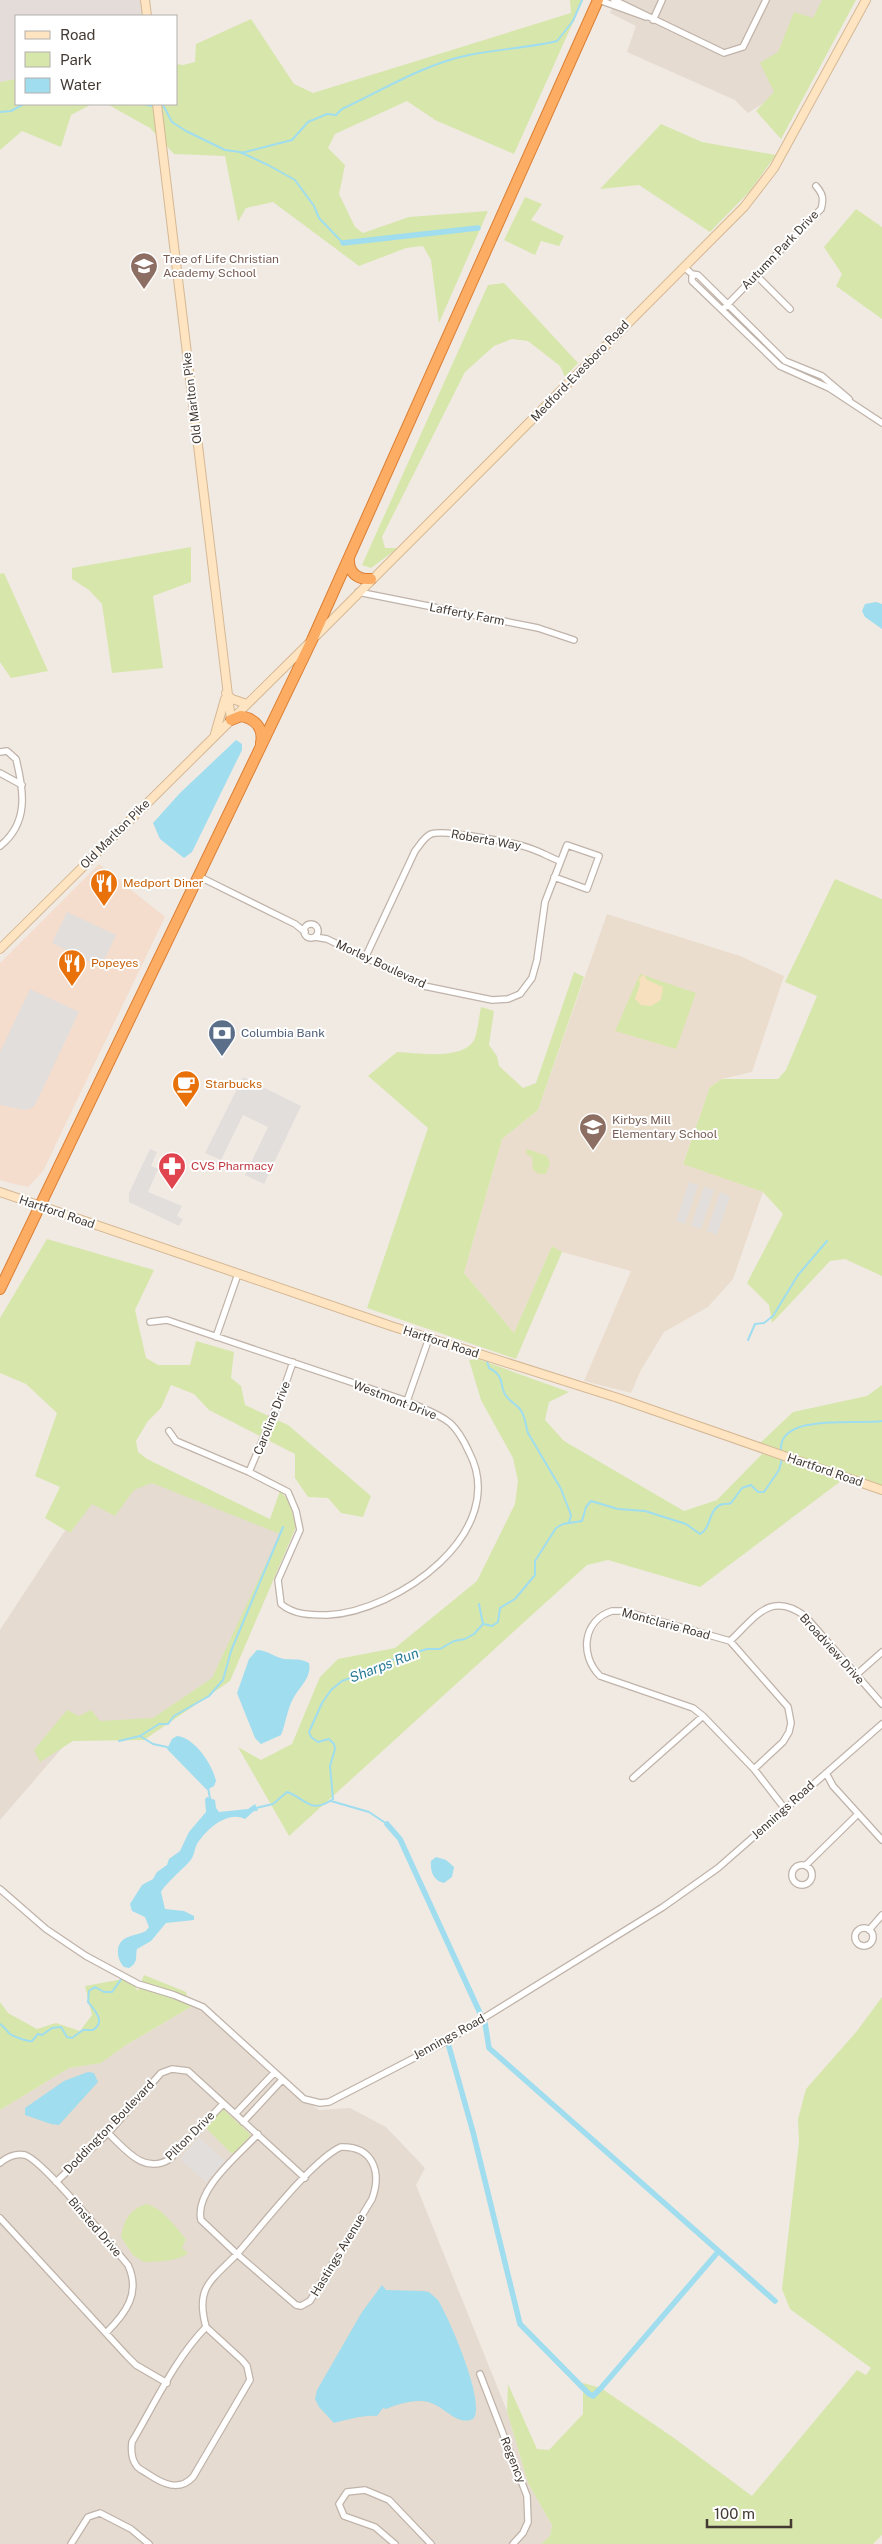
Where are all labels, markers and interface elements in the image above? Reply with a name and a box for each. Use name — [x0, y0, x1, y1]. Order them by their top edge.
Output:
legend — [15, 15, 178, 105]
text: Road — [60, 26, 96, 43]
text: Park — [60, 51, 92, 68]
text: Water — [60, 76, 102, 93]
street label: Autumn Park Drive — [739, 207, 821, 292]
school or university icon: Tree of Life Christian Academy School — [129, 251, 159, 290]
place label: Tree of Life Christian Academy School — [163, 252, 279, 280]
street label: Medford-Evesboro Road — [528, 318, 632, 424]
street label: Old Marlton Pike — [179, 351, 205, 445]
street label: Lafferty Farm — [428, 600, 506, 628]
street label: Old Marlton Pike — [77, 796, 153, 872]
street label: Roberta Way — [450, 827, 523, 853]
restaurant icon: Medport Diner — [89, 868, 119, 907]
place label: Medport Diner — [123, 876, 204, 890]
street label: Morley Boulevard — [334, 937, 428, 991]
restaurant icon: Popeyes — [57, 948, 87, 987]
place label: Popeyes — [91, 956, 138, 970]
bank icon: Columbia Bank — [207, 1018, 237, 1057]
place label: Columbia Bank — [241, 1026, 325, 1040]
cafe icon: Starbucks — [171, 1069, 201, 1108]
place label: Starbucks — [205, 1077, 262, 1091]
school or university icon: Kirbys Mill Elementary School — [578, 1112, 608, 1151]
place label: Kirbys Mill Elementary School — [612, 1113, 718, 1141]
pharmacy icon: CVS Pharmacy — [157, 1151, 187, 1190]
place label: CVS Pharmacy — [191, 1159, 274, 1173]
street label: Hartford Road — [17, 1193, 97, 1231]
street label: Hartford Road — [401, 1323, 481, 1361]
street label: Westmont Drive — [351, 1378, 439, 1422]
street label: Caroline Drive — [251, 1379, 293, 1457]
street label: Hartford Road — [785, 1451, 865, 1489]
street label: Montclarie Road — [620, 1605, 712, 1643]
street label: Broadview Drive — [797, 1611, 867, 1687]
water label: Sharps Run — [347, 1644, 421, 1686]
street label: Jennings Road — [749, 1778, 817, 1842]
street label: Jennings Road — [411, 2012, 487, 2062]
street label: Doddington Boulevard — [61, 2077, 157, 2177]
street label: Pilton Drive — [163, 2108, 218, 2163]
street label: Binsted Drive — [65, 2194, 125, 2260]
street label: Hastings Avenue — [308, 2211, 368, 2299]
street label: Regency — [497, 2435, 529, 2486]
scale bar — [707, 2496, 791, 2528]
text: 100 m — [714, 2505, 755, 2522]

